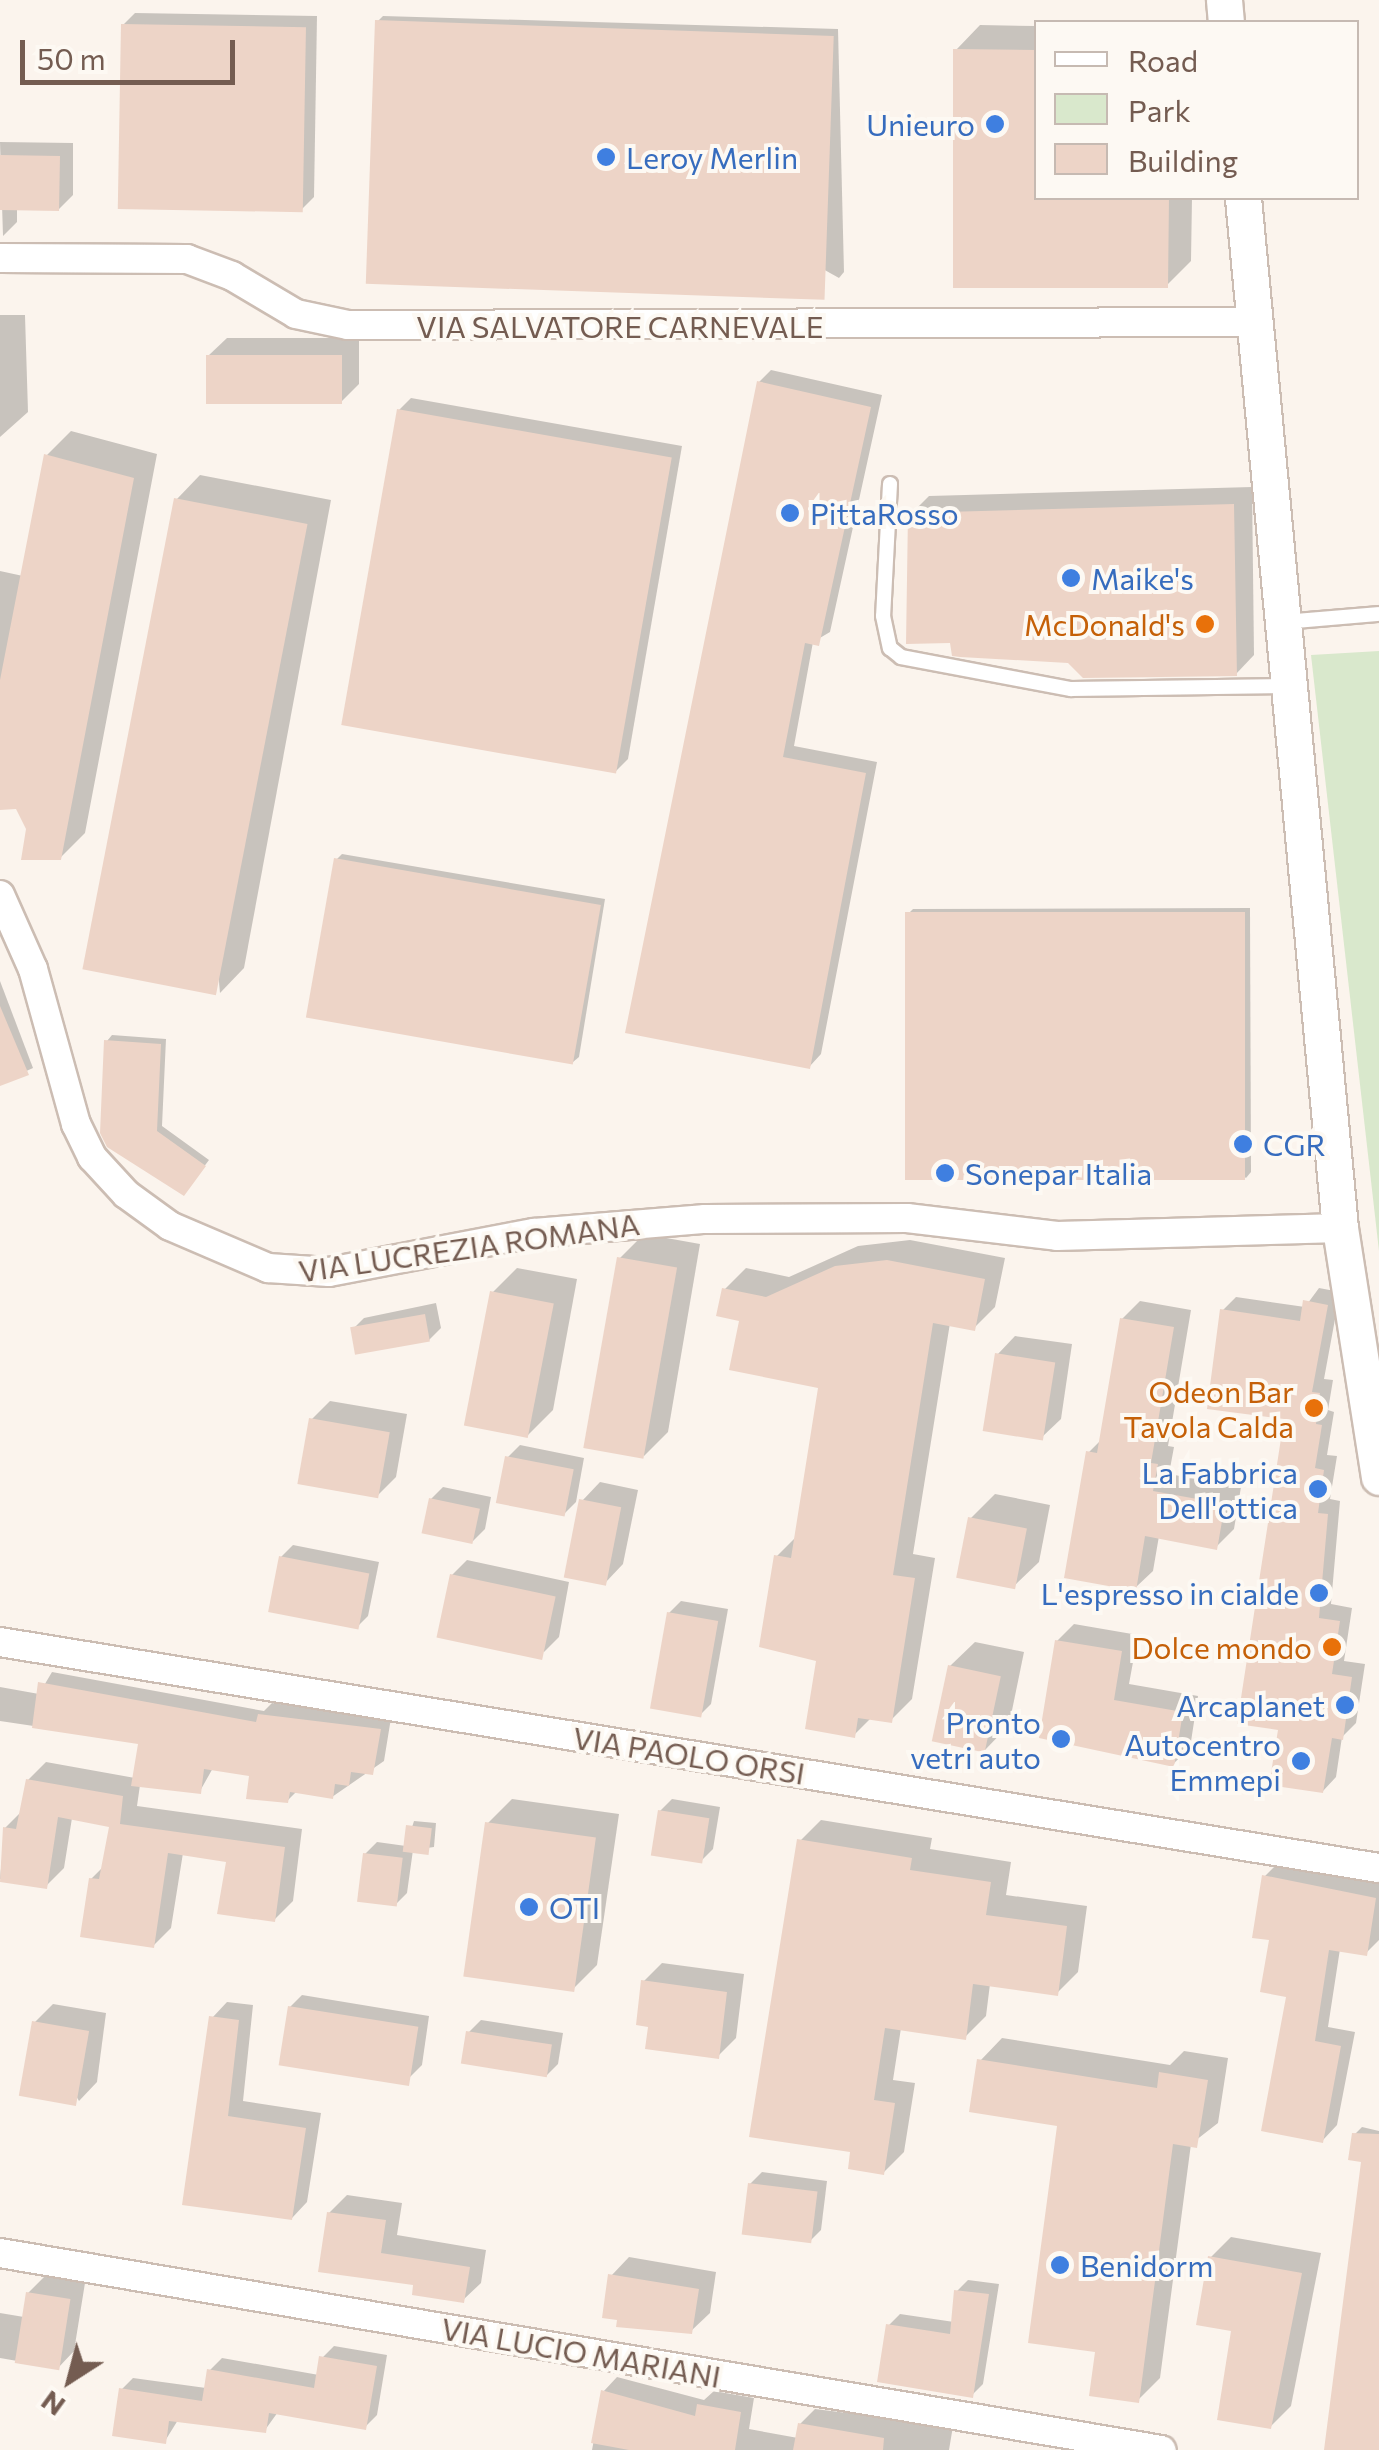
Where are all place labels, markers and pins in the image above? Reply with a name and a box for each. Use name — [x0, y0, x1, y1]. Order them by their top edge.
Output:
place label: Unieuro — [866, 106, 975, 142]
marker: Unieuro — [984, 113, 1006, 135]
place label: Leroy Merlin — [626, 139, 798, 175]
marker: Leroy Merlin — [595, 146, 617, 168]
place label: PittaRosso — [810, 495, 959, 531]
marker: PittaRosso — [779, 502, 801, 524]
place label: Maike's — [1091, 560, 1194, 596]
marker: Maike's — [1060, 567, 1082, 589]
place label: McDonald's — [1024, 606, 1185, 642]
marker: McDonald's — [1194, 613, 1216, 635]
place label: CGR — [1263, 1126, 1326, 1162]
marker: CGR — [1232, 1133, 1254, 1155]
place label: Sonepar Italia — [965, 1155, 1152, 1191]
marker: Sonepar Italia — [934, 1162, 956, 1184]
place label: Odeon Bar Tavola Calda — [1123, 1373, 1294, 1444]
marker: Odeon Bar Tavola Calda — [1303, 1397, 1325, 1419]
place label: La Fabbrica Dell'ottica — [1141, 1454, 1298, 1524]
marker: La Fabbrica Dell'ottica — [1307, 1478, 1329, 1500]
place label: L'espresso in cialde — [1041, 1575, 1299, 1611]
marker: L'espresso in cialde — [1308, 1582, 1330, 1604]
place label: Dolce mondo — [1131, 1629, 1312, 1665]
marker: Dolce mondo — [1321, 1636, 1343, 1658]
place label: Arcaplanet — [1176, 1687, 1325, 1723]
marker: Arcaplanet — [1334, 1694, 1356, 1716]
place label: Pronto vetri auto — [910, 1704, 1041, 1774]
place label: Autocentro Emmepi — [1124, 1726, 1281, 1796]
marker: Pronto vetri auto — [1050, 1728, 1072, 1750]
marker: Autocentro Emmepi — [1290, 1750, 1312, 1772]
place label: OTI — [549, 1889, 600, 1925]
marker: OTI — [518, 1896, 540, 1918]
place label: Benidorm — [1080, 2247, 1213, 2283]
marker: Benidorm — [1049, 2254, 1071, 2276]

